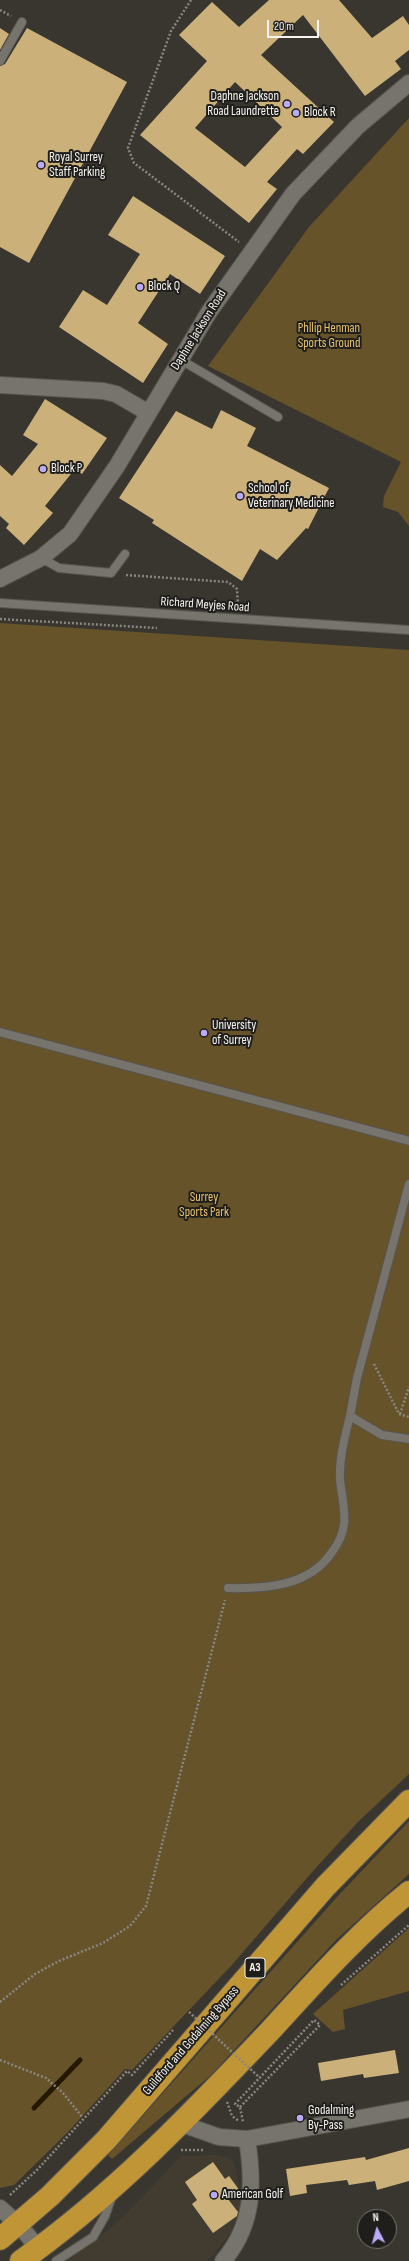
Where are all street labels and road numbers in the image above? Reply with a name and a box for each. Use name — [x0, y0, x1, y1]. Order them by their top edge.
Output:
street label: Daphne Jackson Road — [168, 287, 230, 373]
street label: Richard Meyjes Road — [160, 594, 250, 616]
road number: A3 — [245, 1958, 265, 1978]
street label: Guildford and Godalming Bypass — [140, 1984, 242, 2098]

